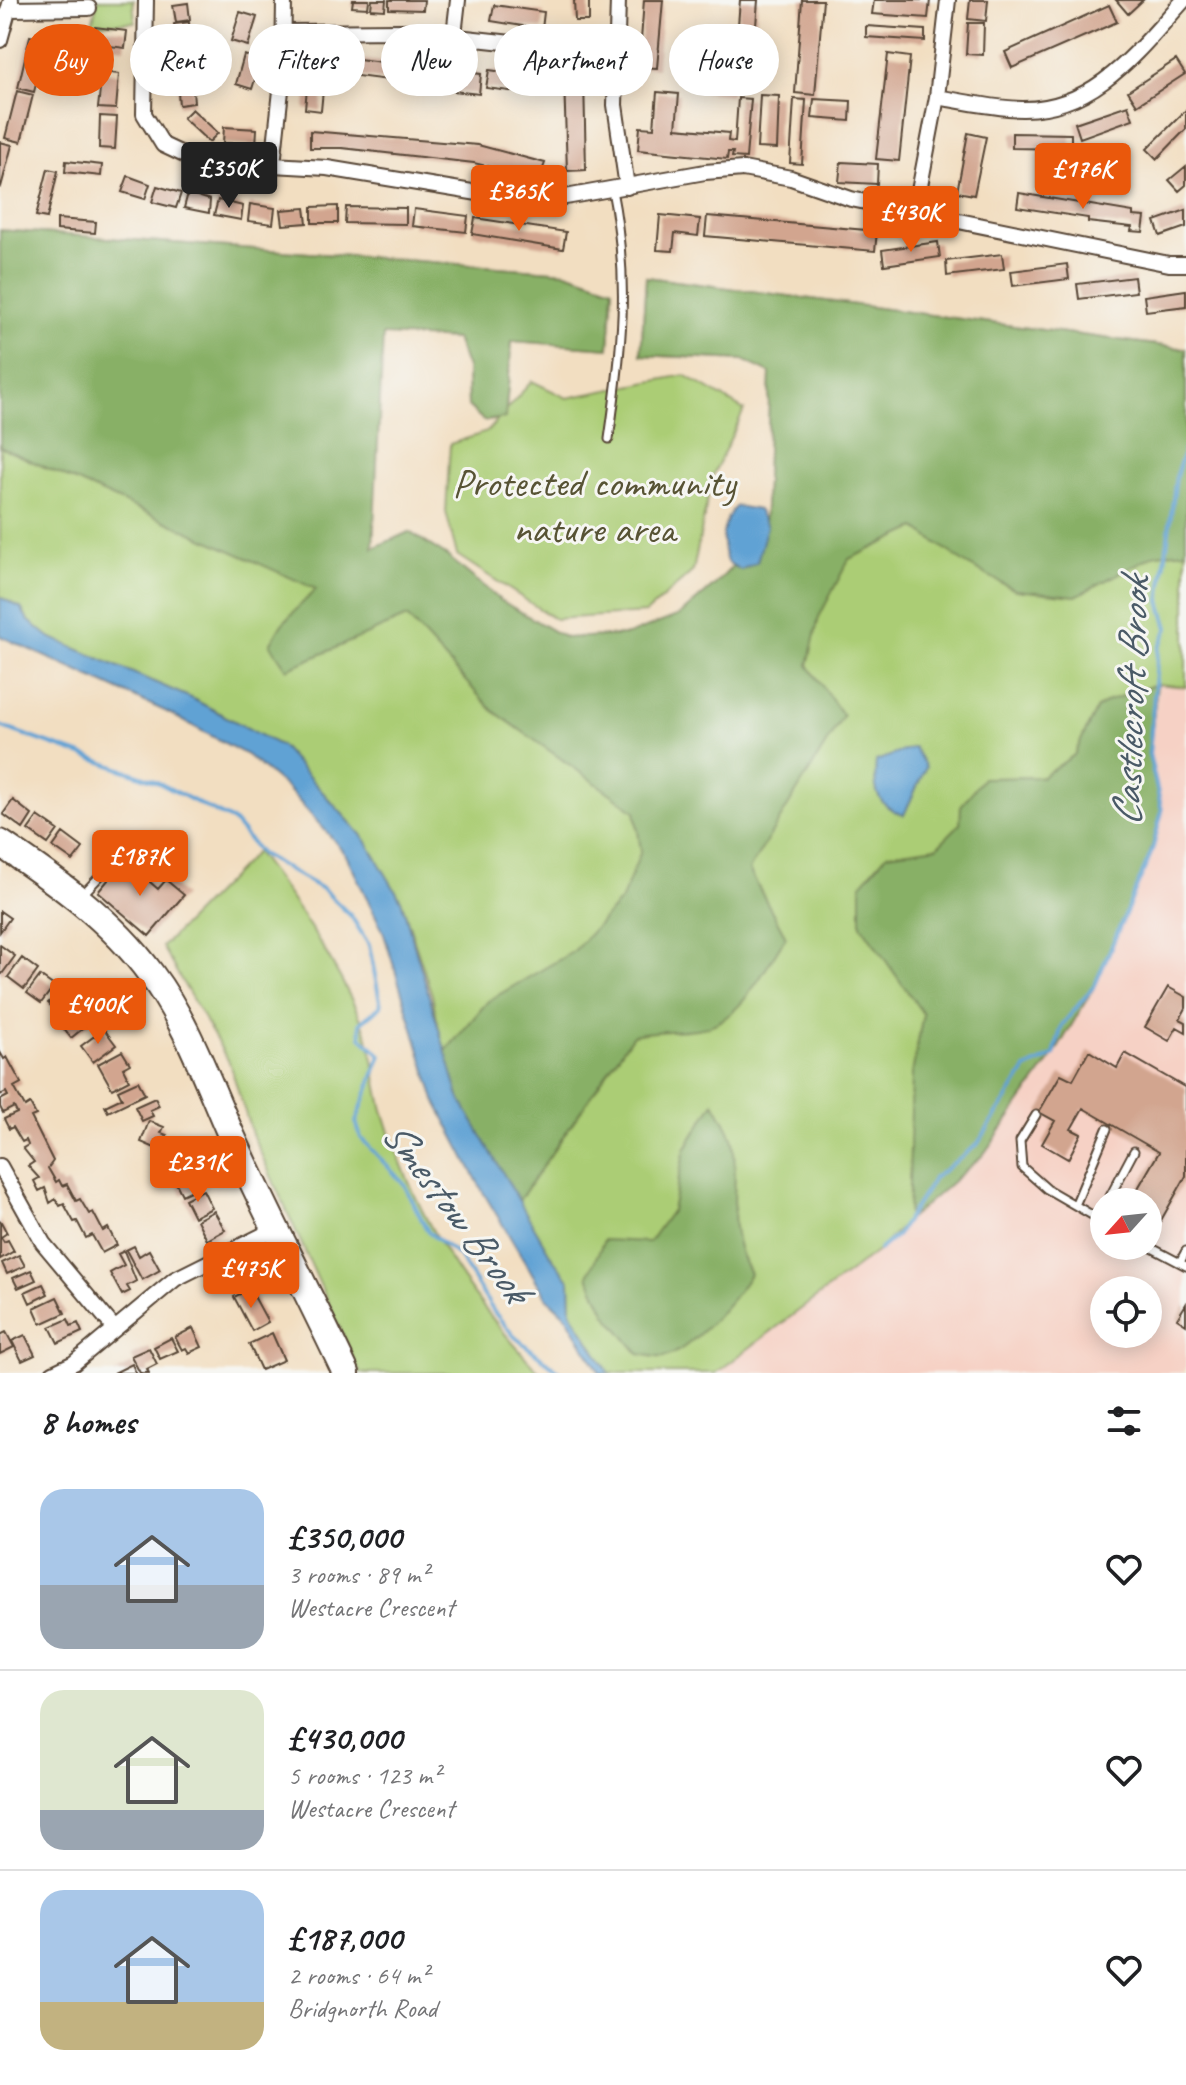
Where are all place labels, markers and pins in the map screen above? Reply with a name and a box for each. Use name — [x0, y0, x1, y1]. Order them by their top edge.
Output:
pin: £350K — [173, 142, 285, 210]
pin: £176K — [1027, 143, 1139, 211]
pin: £365K — [463, 165, 575, 233]
pin: £430K — [855, 186, 967, 254]
pin: £187K — [84, 830, 196, 898]
pin: £400K — [42, 978, 154, 1046]
pin: £231K — [142, 1136, 254, 1204]
pin: £475K — [195, 1242, 307, 1310]

